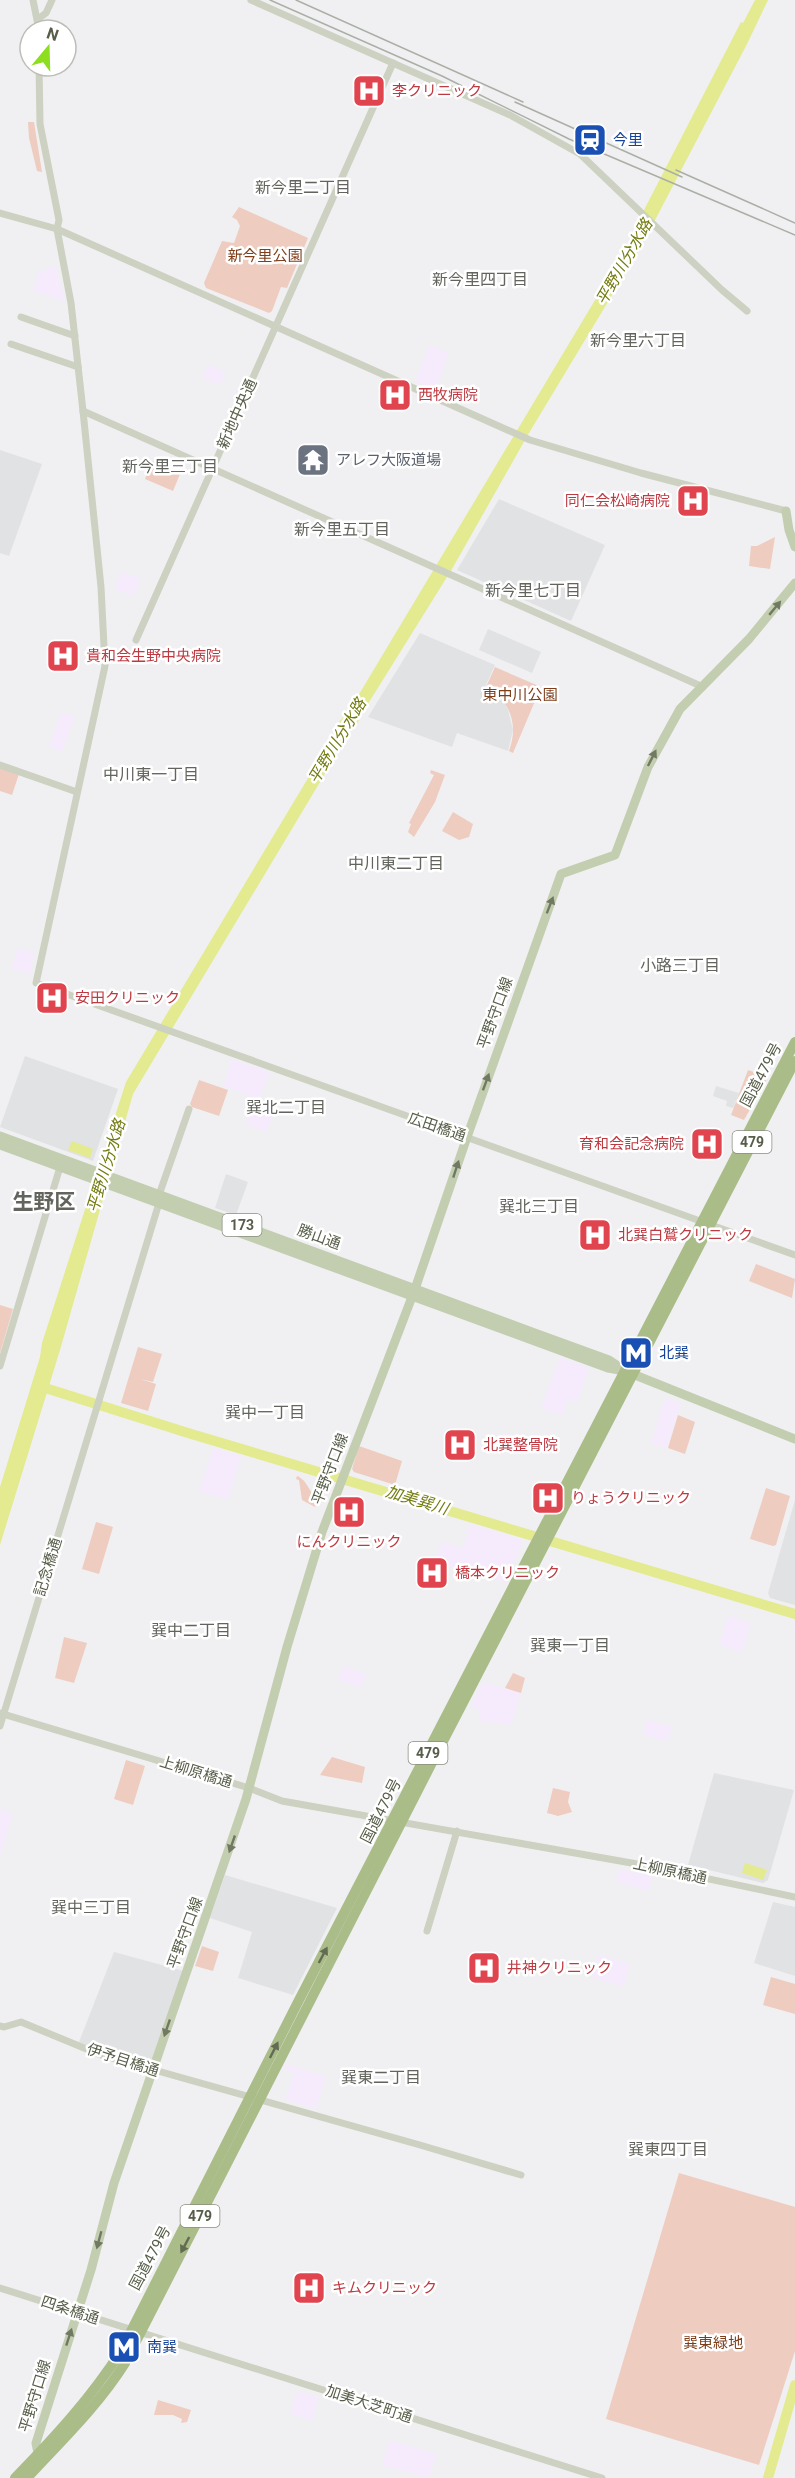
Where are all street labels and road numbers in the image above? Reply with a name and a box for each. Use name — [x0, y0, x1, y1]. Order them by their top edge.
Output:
street label: 新地中央通 — [214, 376, 260, 452]
street label: 平野守口線 — [474, 975, 516, 1051]
street label: 国道479号 — [737, 1040, 785, 1110]
street label: 広田橋通 — [406, 1109, 468, 1145]
road number: 479 — [732, 1131, 771, 1153]
road number: 173 — [222, 1214, 262, 1236]
street label: 勝山通 — [295, 1221, 343, 1253]
street label: 平野守口線 — [308, 1431, 352, 1507]
street label: 記念橋通 — [31, 1536, 65, 1598]
road number: 479 — [408, 1742, 448, 1764]
street label: 上柳原橋通 — [157, 1752, 235, 1792]
street label: 国道479号 — [357, 1776, 405, 1846]
street label: 上柳原橋通 — [631, 1854, 709, 1888]
street label: 平野守口線 — [164, 1895, 206, 1971]
street label: 伊予目橋通 — [85, 2040, 161, 2080]
road number: 479 — [180, 2205, 220, 2227]
street label: 国道479号 — [126, 2223, 174, 2293]
street label: 四条橋通 — [39, 2292, 101, 2328]
street label: 平野守口線 — [15, 2357, 55, 2435]
street label: 加美大芝町通 — [323, 2382, 415, 2426]

